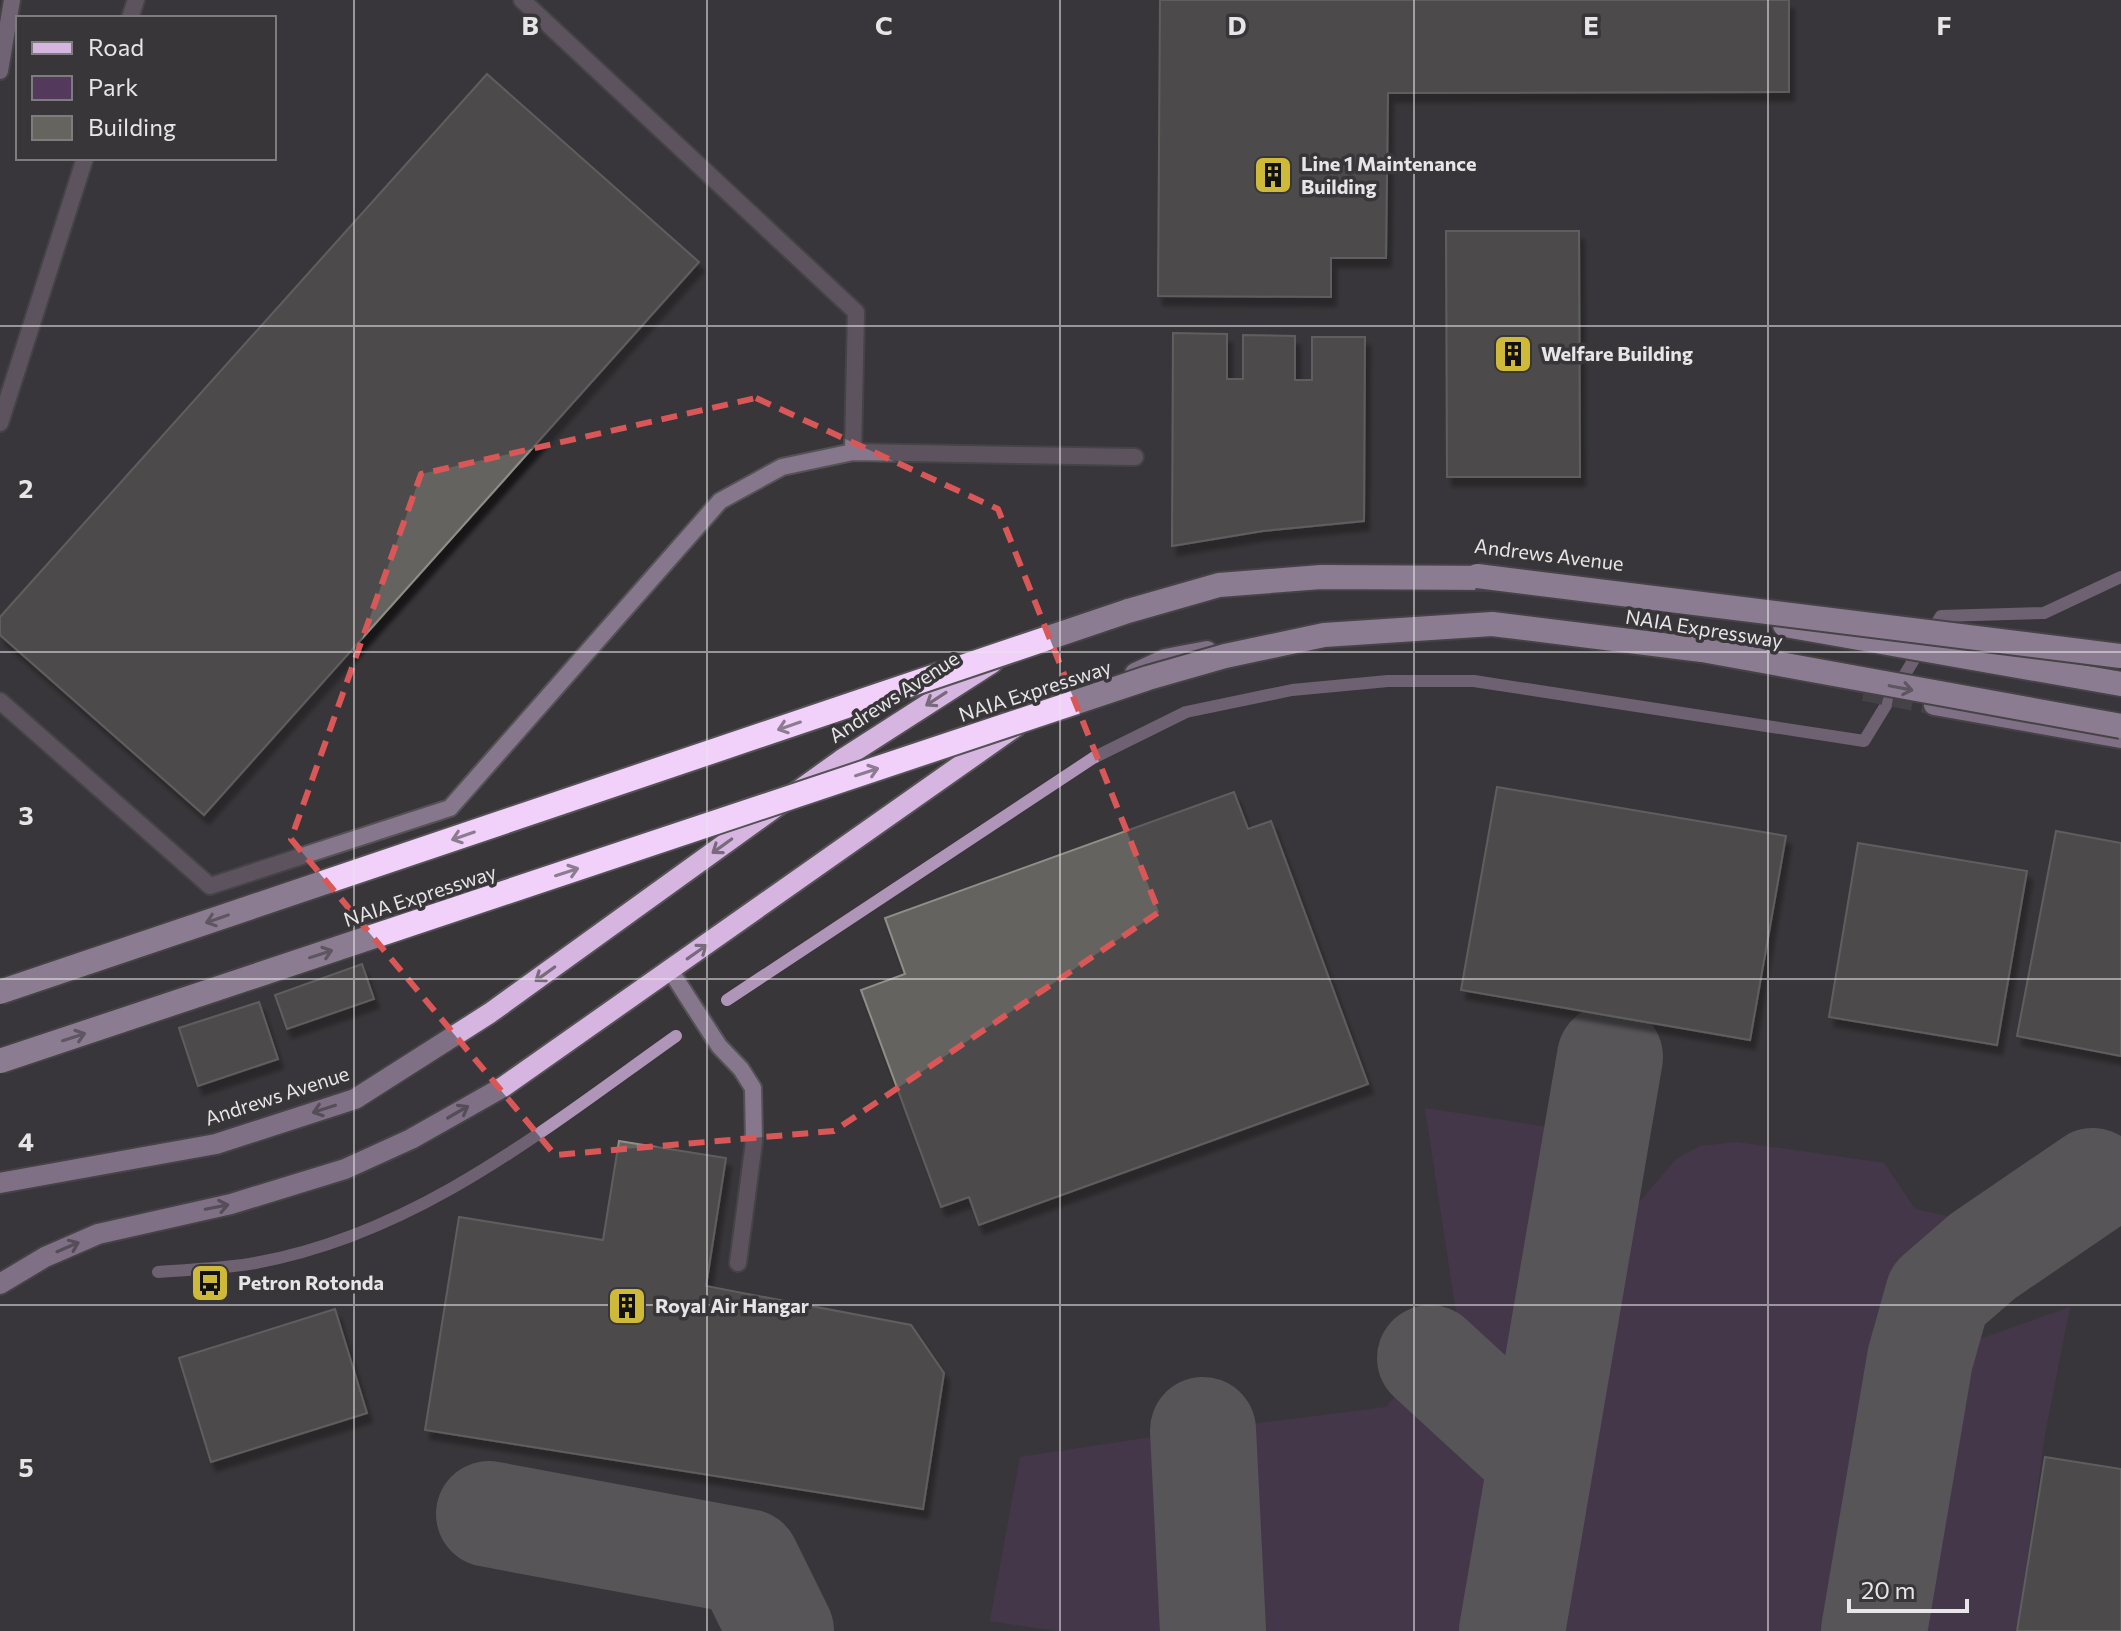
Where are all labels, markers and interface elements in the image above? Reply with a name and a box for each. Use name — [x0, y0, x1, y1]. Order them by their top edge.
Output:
text: B — [521, 9, 539, 40]
text: C — [875, 9, 893, 40]
text: D — [1227, 9, 1247, 40]
text: E — [1583, 9, 1599, 40]
text: F — [1936, 9, 1952, 40]
legend — [16, 16, 276, 160]
text: Road — [88, 32, 144, 61]
text: Park — [88, 72, 138, 101]
text: Building — [88, 112, 176, 141]
place label: Line 1 Maintenance Building — [1301, 151, 1477, 198]
building icon: Line 1 Maintenance Building — [1252, 154, 1294, 196]
building icon: Welfare Building — [1492, 333, 1534, 375]
place label: Welfare Building — [1541, 341, 1693, 365]
text: 2 — [19, 472, 33, 503]
street label: Andrews Avenue — [1473, 533, 1625, 575]
street label: NAIA Expressway — [1624, 604, 1785, 652]
street label: Andrews Avenue — [824, 645, 963, 747]
street label: NAIA Expressway — [955, 654, 1114, 726]
one-way arrow — [1888, 682, 1913, 697]
one-way arrow — [926, 690, 948, 707]
one-way arrow — [777, 719, 802, 734]
one-way arrow — [854, 764, 879, 779]
text: 3 — [18, 799, 34, 830]
one-way arrow — [451, 829, 476, 844]
one-way arrow — [712, 837, 733, 854]
street label: NAIA Expressway — [340, 859, 499, 931]
one-way arrow — [555, 864, 580, 879]
one-way arrow — [205, 912, 230, 927]
one-way arrow — [685, 944, 707, 960]
one-way arrow — [308, 946, 333, 961]
one-way arrow — [535, 965, 556, 982]
one-way arrow — [61, 1028, 86, 1043]
street label: Andrews Avenue — [202, 1060, 352, 1130]
one-way arrow — [312, 1102, 337, 1117]
one-way arrow — [446, 1104, 469, 1120]
text: 4 — [18, 1125, 34, 1156]
one-way arrow — [204, 1199, 229, 1214]
one-way arrow — [55, 1239, 80, 1254]
bus stop icon: Petron Rotonda — [189, 1262, 231, 1304]
place label: Petron Rotonda — [238, 1270, 384, 1294]
building icon: Royal Air Hangar — [606, 1285, 648, 1327]
place label: Royal Air Hangar — [655, 1293, 809, 1317]
text: 5 — [18, 1451, 34, 1482]
scale bar — [1849, 1563, 1967, 1613]
text: 20 m — [1861, 1575, 1915, 1604]

